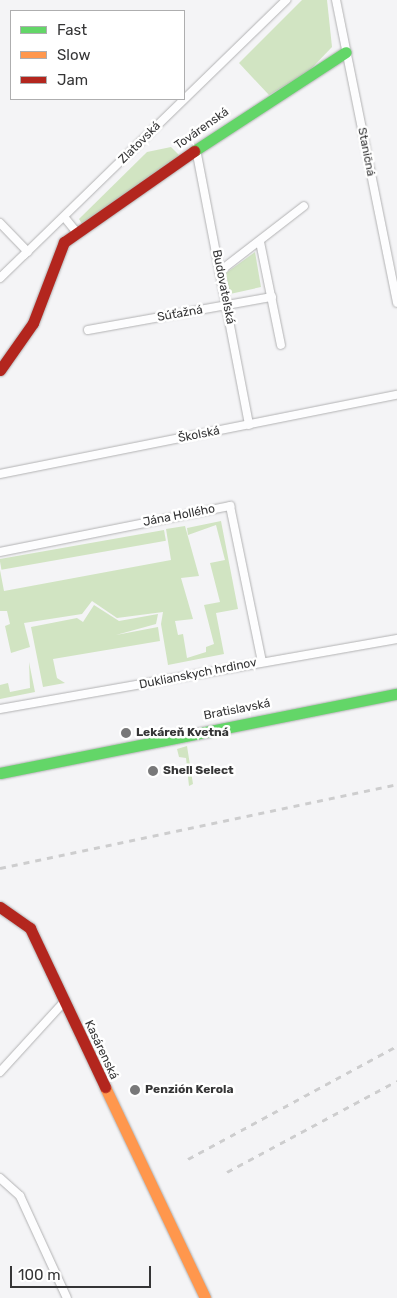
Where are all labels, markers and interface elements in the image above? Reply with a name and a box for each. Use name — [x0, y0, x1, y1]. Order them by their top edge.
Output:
legend — [10, 10, 185, 100]
text: Fast — [57, 21, 87, 39]
text: Slow — [57, 46, 90, 64]
text: Jam — [57, 71, 88, 89]
street label: Továrenská — [172, 105, 232, 153]
street label: Zlatovská — [116, 119, 164, 167]
street label: Staničná — [354, 126, 378, 178]
street label: Budovateľská — [209, 249, 237, 325]
street label: Súťažná — [156, 303, 204, 325]
street label: Školská — [177, 424, 221, 446]
street label: Jána Hollého — [142, 502, 216, 530]
street label: Duklianskych hrdinov — [138, 656, 258, 692]
street label: Bratislavská — [203, 696, 271, 724]
place label: Lekáreň Kvetná — [136, 726, 229, 740]
marker: Lekáreň Kvetná — [120, 727, 132, 739]
place label: Shell Select — [163, 764, 234, 778]
marker: Shell Select — [147, 765, 159, 777]
street label: Kasárenská — [81, 1018, 121, 1082]
place label: Penzión Kerola — [145, 1083, 234, 1097]
marker: Penzión Kerola — [129, 1084, 141, 1096]
scale bar — [12, 1256, 154, 1288]
text: 100 m — [18, 1266, 60, 1284]

